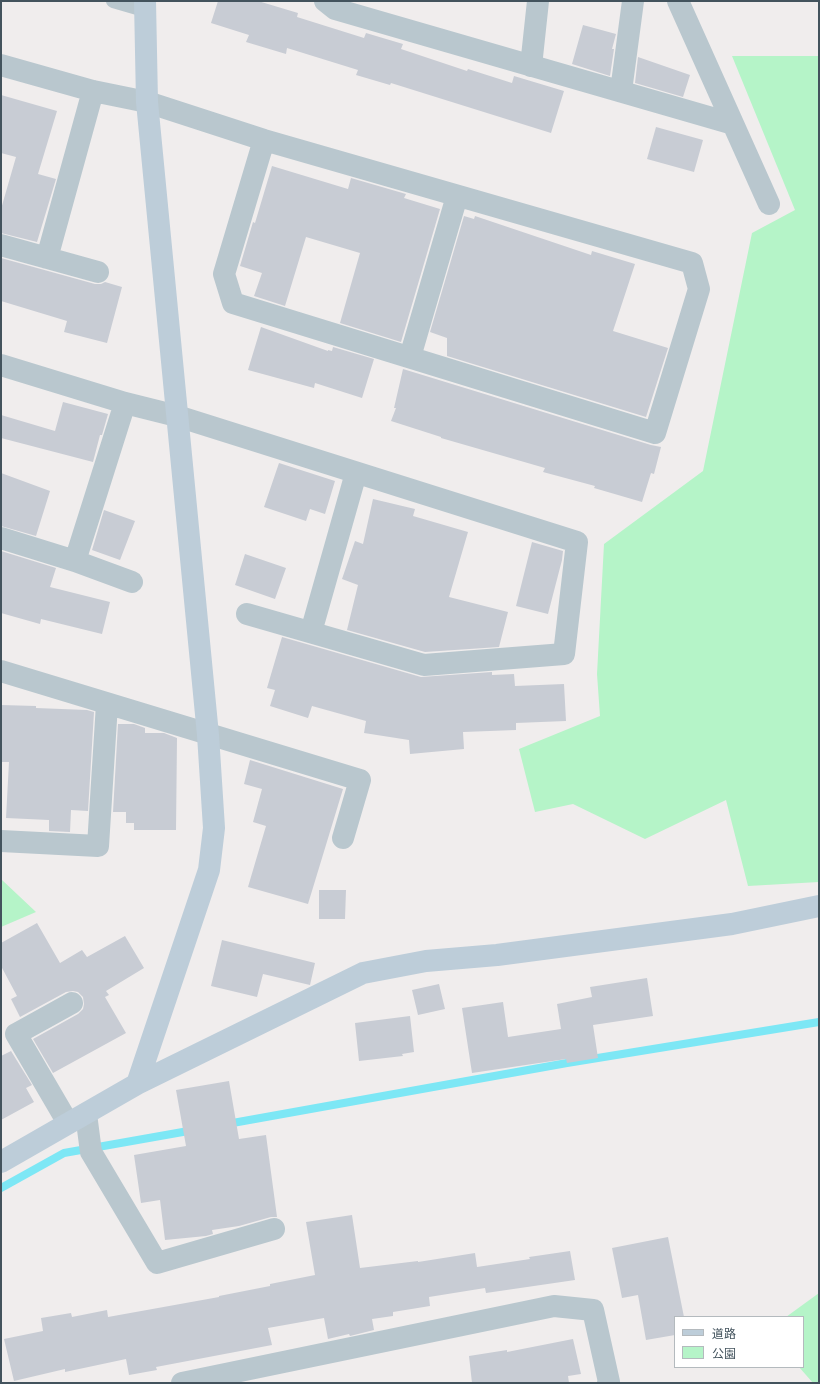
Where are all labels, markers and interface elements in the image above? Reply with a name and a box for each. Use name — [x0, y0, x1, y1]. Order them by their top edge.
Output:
legend — [674, 1316, 804, 1368]
text: 道路 — [712, 1327, 736, 1340]
text: 公園 — [712, 1347, 736, 1360]

